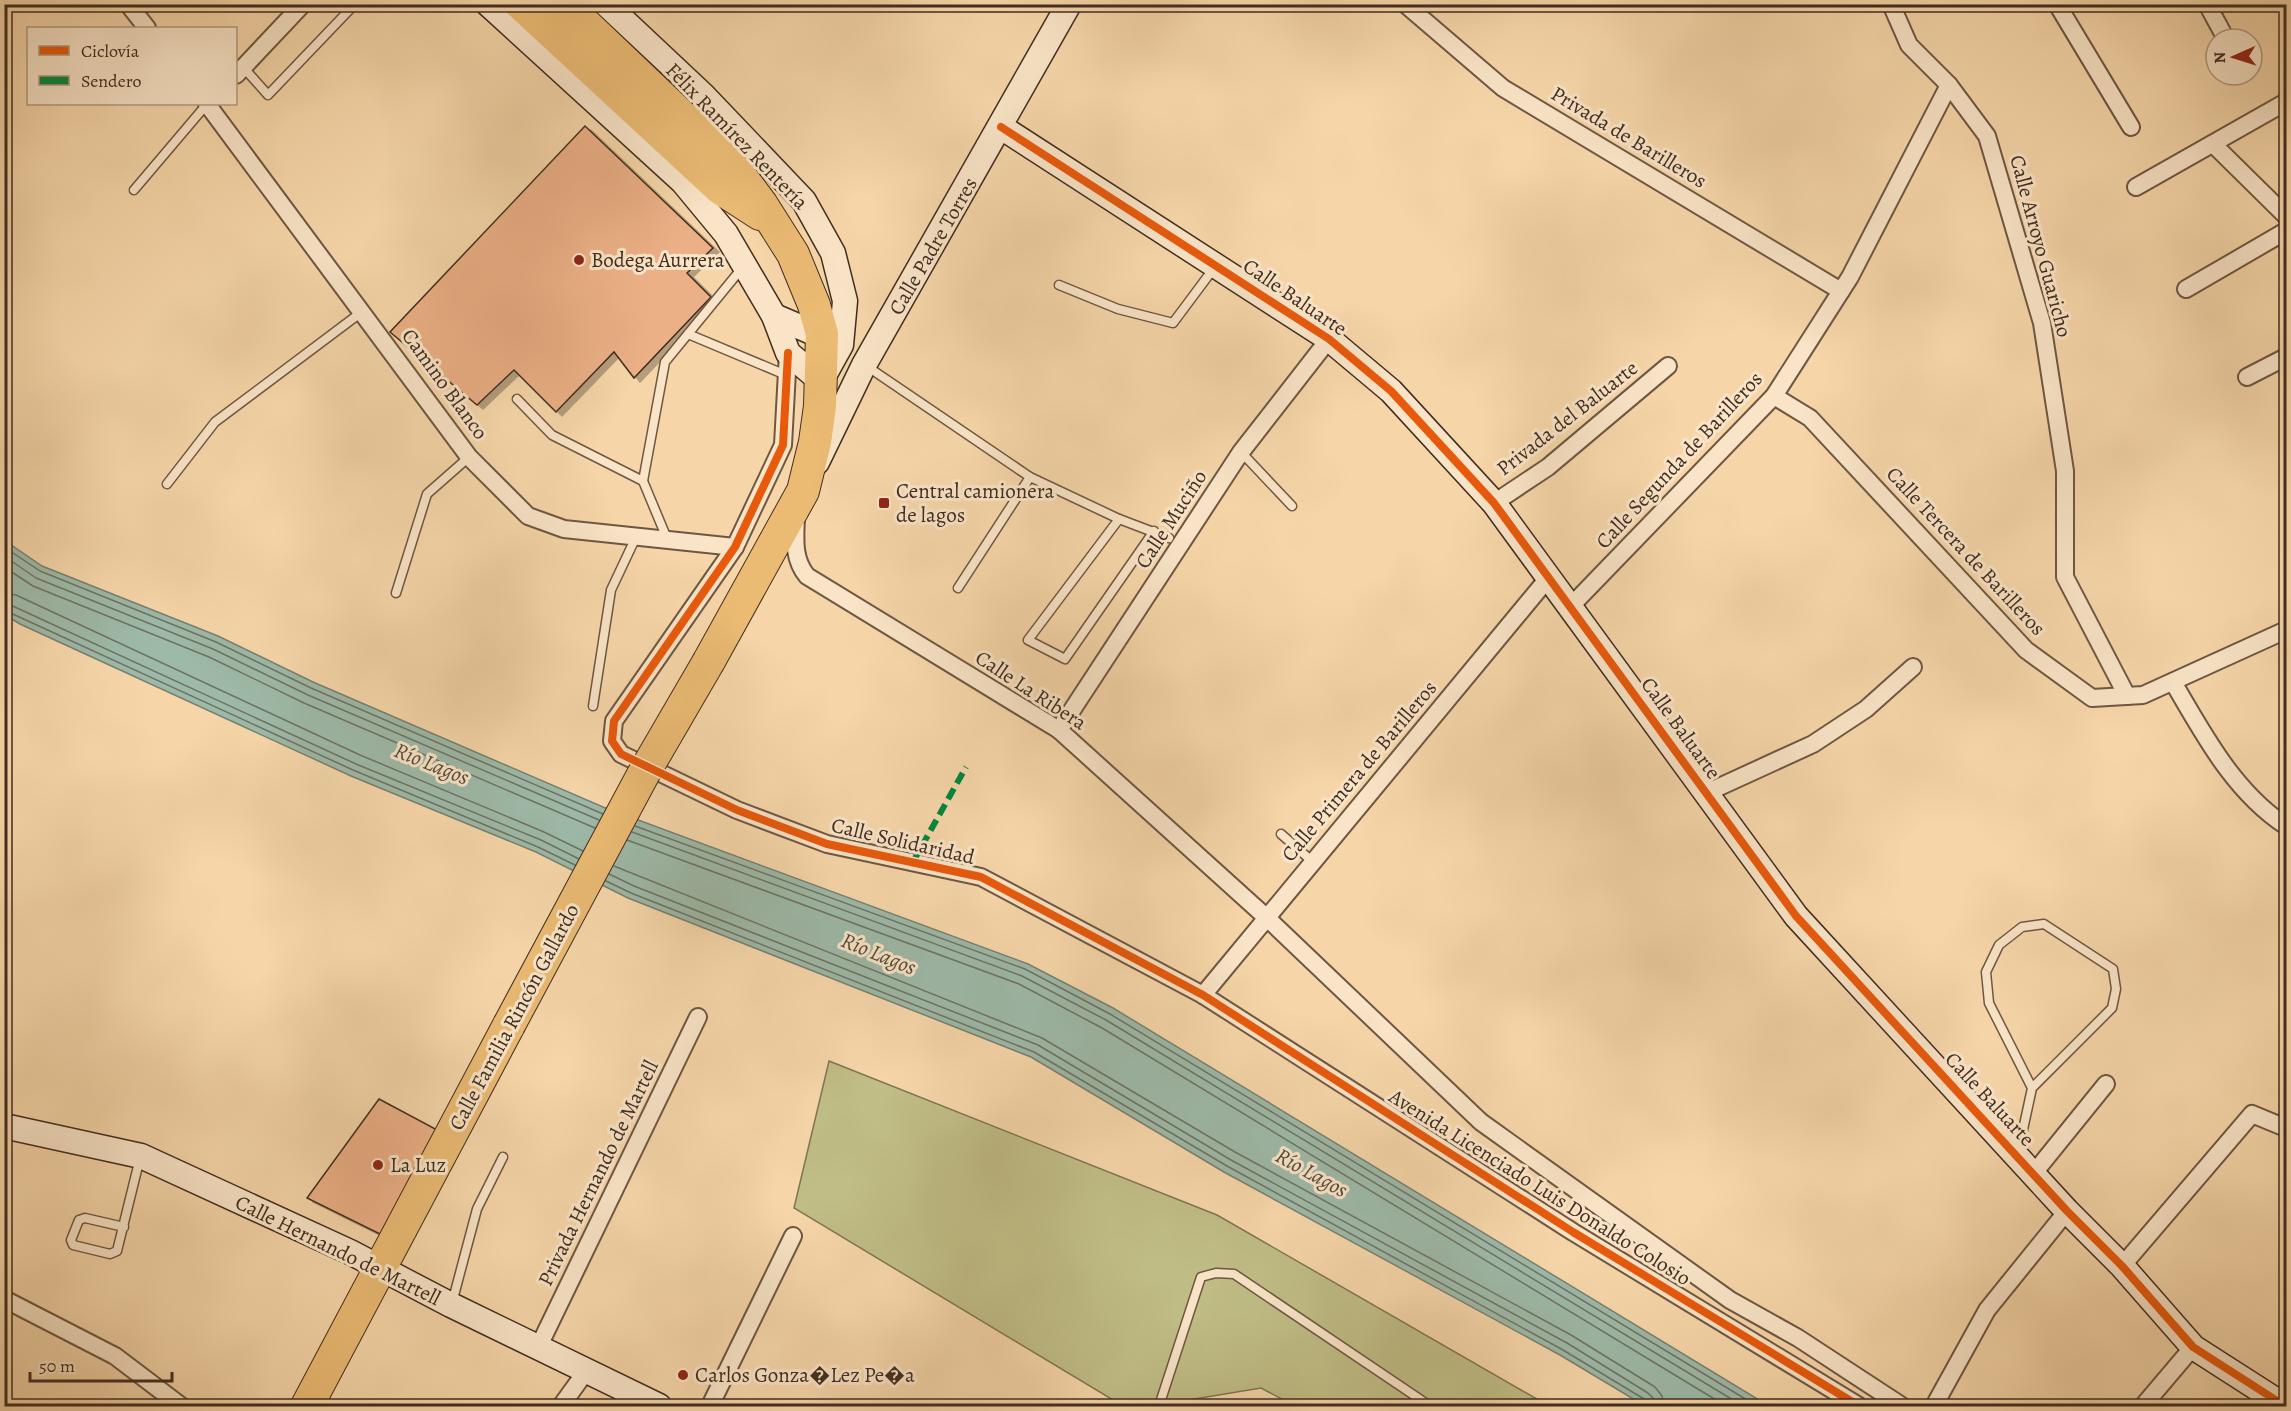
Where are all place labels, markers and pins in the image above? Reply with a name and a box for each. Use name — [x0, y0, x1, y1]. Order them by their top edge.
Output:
place label: Bodega Aurrera — [591, 246, 725, 274]
marker: Bodega Aurrera — [572, 253, 586, 267]
place label: Central camionera de lagos — [896, 477, 1055, 529]
marker: Central camionera de lagos — [877, 496, 891, 510]
place label: La Luz — [390, 1151, 446, 1179]
marker: La Luz — [371, 1158, 385, 1172]
place label: Carlos Gonza�Lez Pe�a — [695, 1361, 915, 1389]
marker: Carlos Gonza�Lez Pe�a — [676, 1368, 690, 1382]

